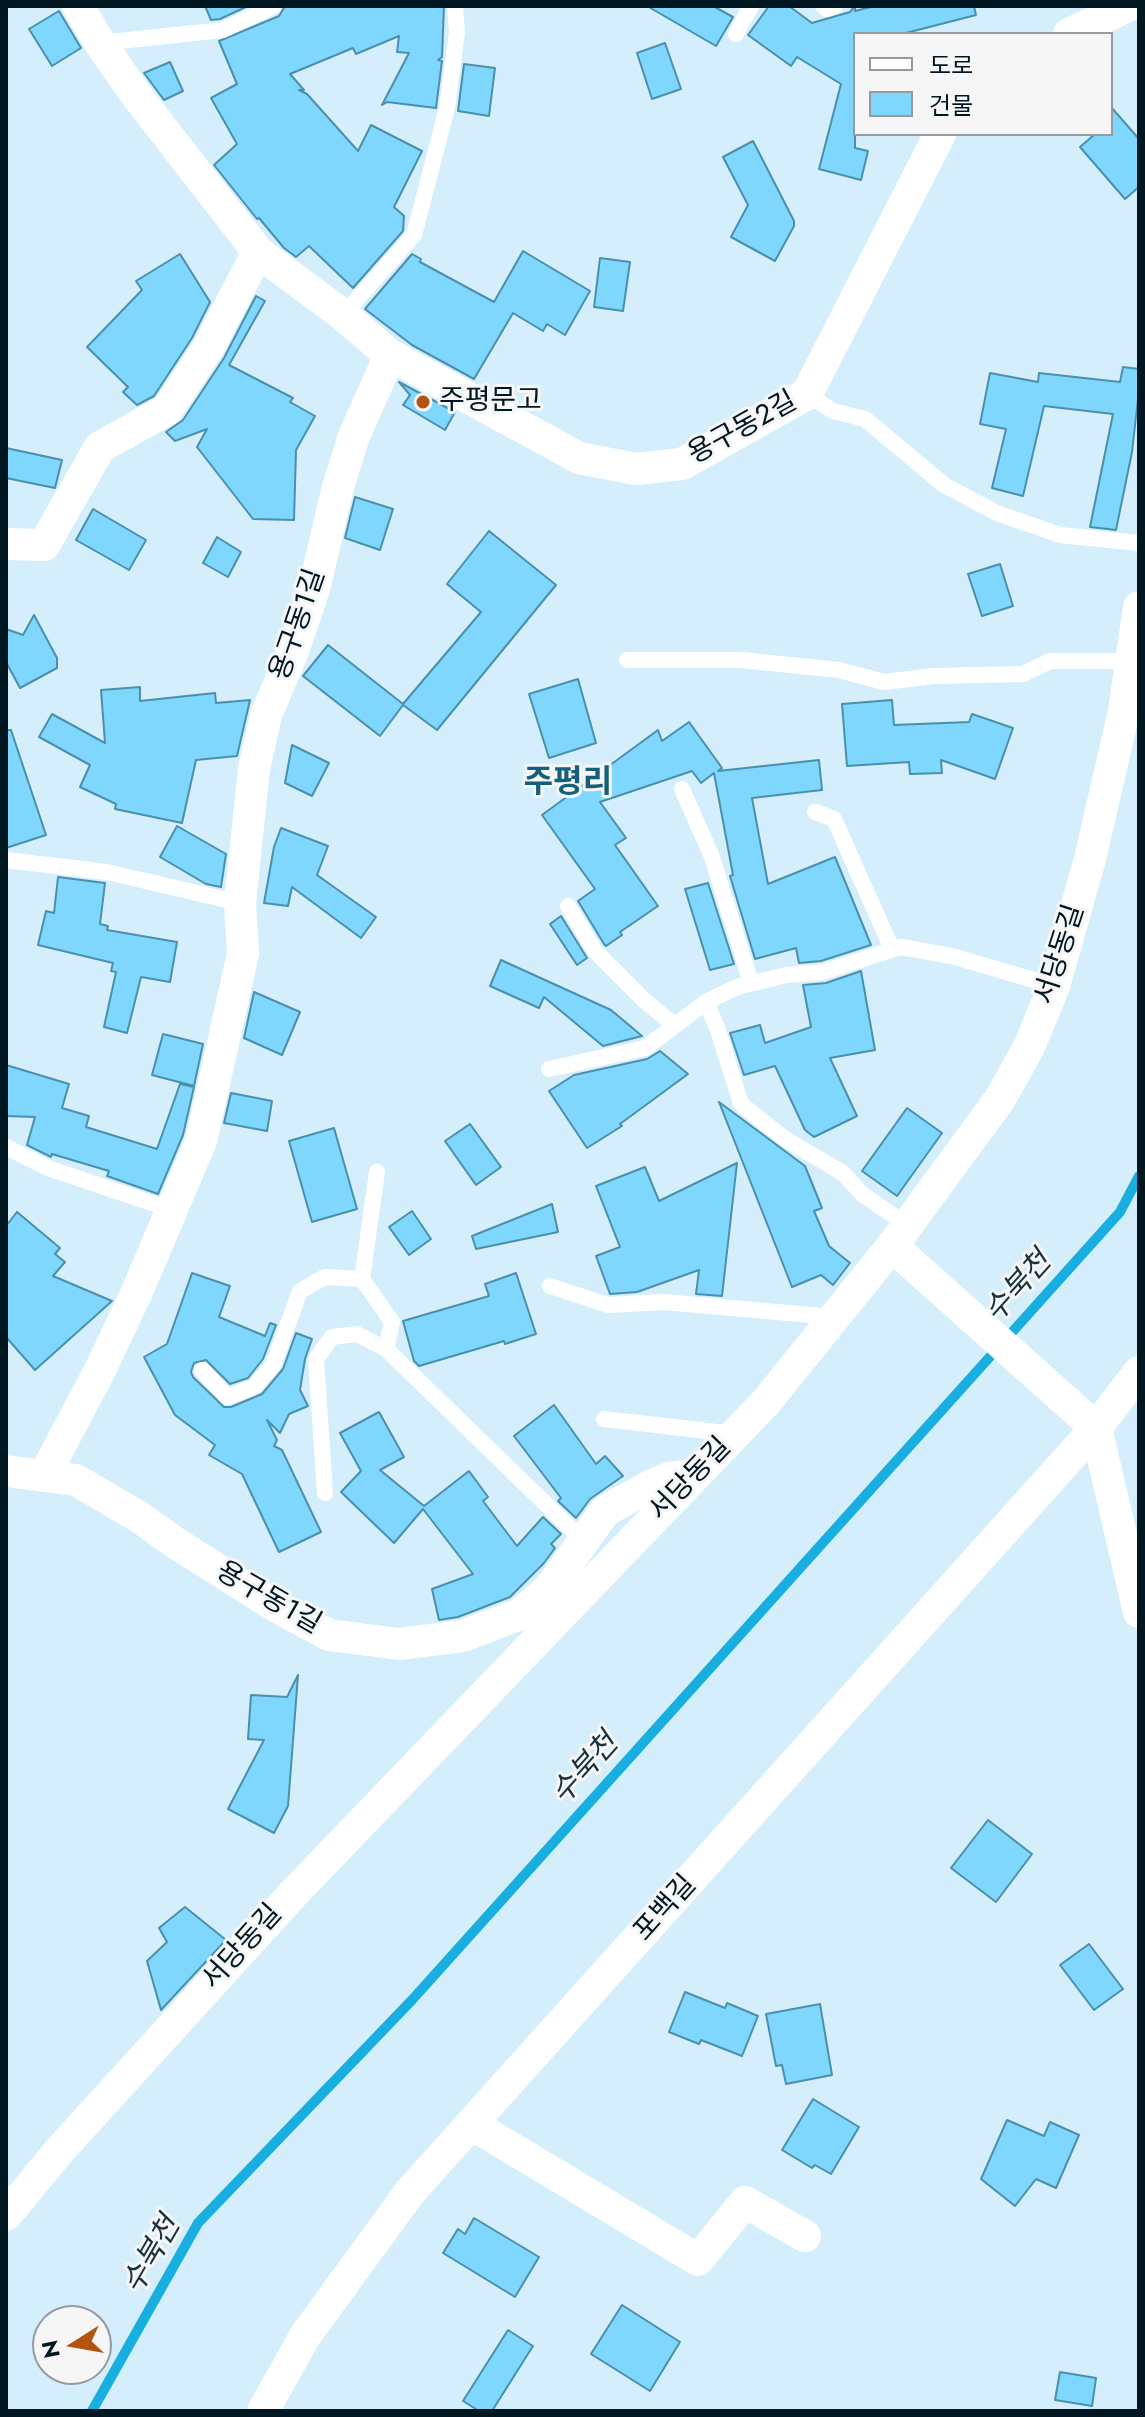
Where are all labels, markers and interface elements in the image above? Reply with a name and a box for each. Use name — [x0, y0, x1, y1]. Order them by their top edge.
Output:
legend — [853, 32, 1113, 136]
text: 도로 — [929, 48, 973, 83]
text: 건물 — [929, 88, 973, 123]
place label: 주평문고 — [439, 385, 542, 419]
street label: 용구동2길 — [683, 385, 803, 473]
marker: 주평문고 — [414, 393, 432, 411]
street label: 용구동1길 — [264, 565, 334, 685]
district label: 주평리 — [524, 765, 612, 803]
street label: 서당동길 — [1029, 901, 1093, 1009]
water label: 수북천 — [978, 1245, 1060, 1331]
street label: 서당동길 — [643, 1431, 739, 1529]
street label: 용구동1길 — [210, 1556, 326, 1642]
water label: 수북천 — [545, 1727, 627, 1813]
street label: 포백길 — [628, 1869, 704, 1949]
street label: 서당동길 — [196, 1898, 290, 1998]
water label: 수북천 — [117, 2211, 189, 2301]
north arrow — [32, 2305, 112, 2385]
text: N — [33, 2338, 68, 2361]

